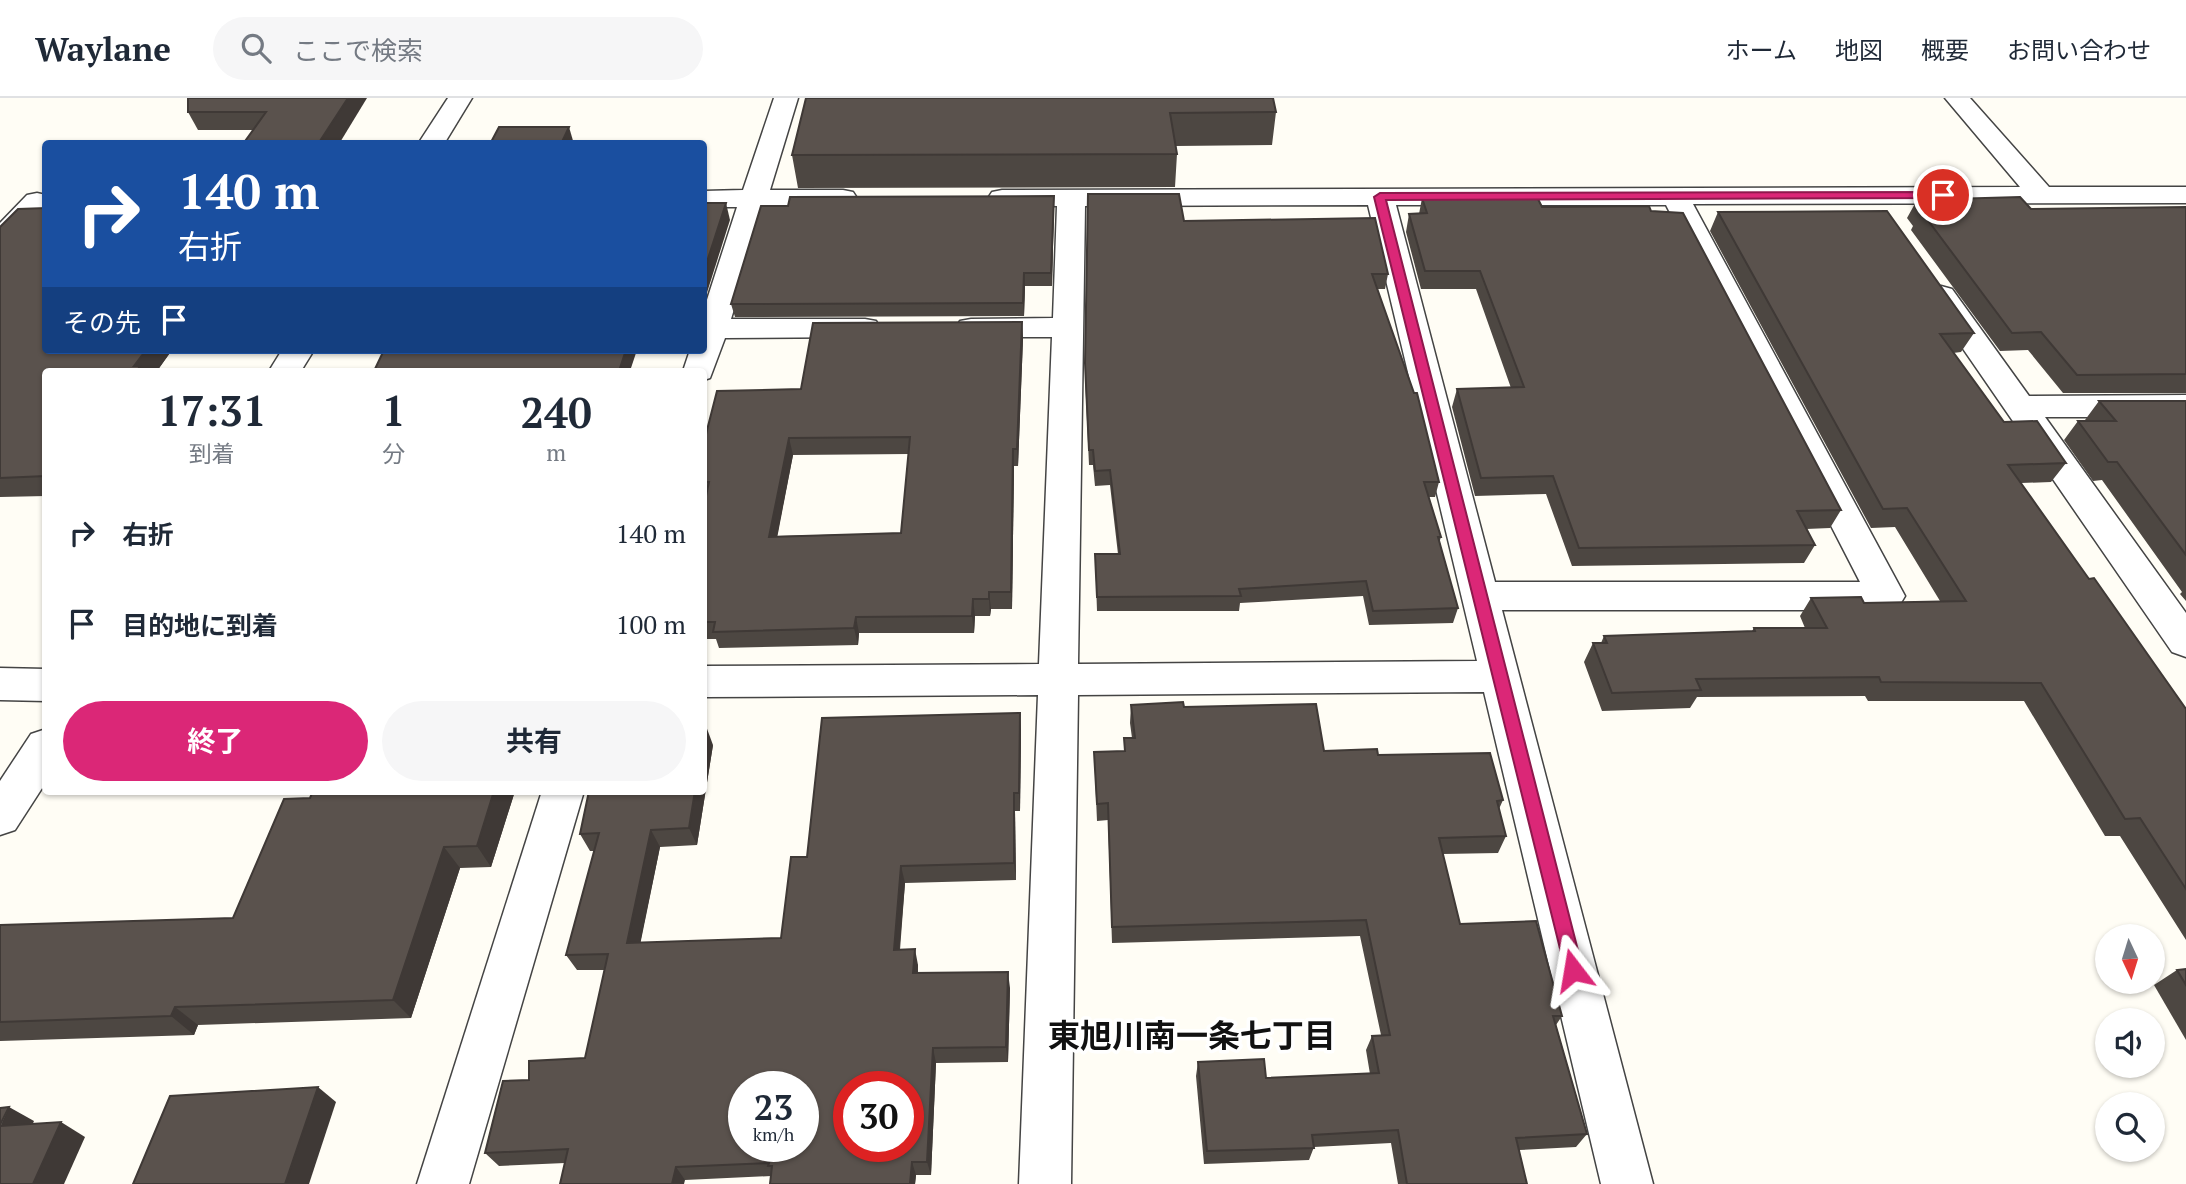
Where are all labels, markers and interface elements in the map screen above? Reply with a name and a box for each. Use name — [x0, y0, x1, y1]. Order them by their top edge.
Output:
search box — [213, 17, 703, 80]
text: Waylane — [35, 27, 171, 70]
icon: search — [237, 29, 275, 67]
text: ここで検索 — [293, 33, 423, 67]
text: ホーム — [1726, 34, 1797, 66]
text: 地図 — [1835, 34, 1883, 66]
text: 概要 — [1921, 34, 1969, 66]
text: お問い合わせ — [2007, 34, 2151, 66]
text: 140 m — [178, 158, 320, 223]
pin — [1913, 165, 1973, 225]
icon: right — [63, 168, 154, 259]
icon: arrive — [1924, 176, 1962, 214]
text: 右折 — [178, 225, 242, 267]
icon: arrive — [155, 301, 193, 339]
text: その先 — [63, 305, 141, 339]
text: 17:31 — [157, 382, 267, 438]
text: 1 — [382, 382, 405, 438]
text: 240 — [521, 384, 592, 440]
text: m — [546, 437, 566, 468]
text: 到着 — [189, 438, 235, 469]
text: 分 — [382, 438, 405, 469]
icon: right — [63, 514, 101, 552]
text: 140 m — [616, 516, 686, 550]
text: 右折 — [122, 517, 174, 551]
icon: arrive — [63, 605, 101, 643]
text: 100 m — [616, 607, 686, 641]
text: 目的地に到着 — [122, 608, 278, 642]
button: 終了 — [63, 701, 368, 781]
button: 共有 — [382, 701, 686, 781]
north arrow — [2095, 924, 2165, 994]
map controls — [2095, 924, 2165, 1162]
position arrow — [1536, 933, 1610, 1007]
button: sound — [2095, 1008, 2165, 1078]
district label: 東旭川南一条七丁目 — [1048, 1014, 1336, 1056]
speed limit sign: 30 — [833, 1071, 924, 1162]
text: 23 — [754, 1084, 793, 1130]
button: search — [2095, 1092, 2165, 1162]
text: km/h — [753, 1122, 794, 1146]

